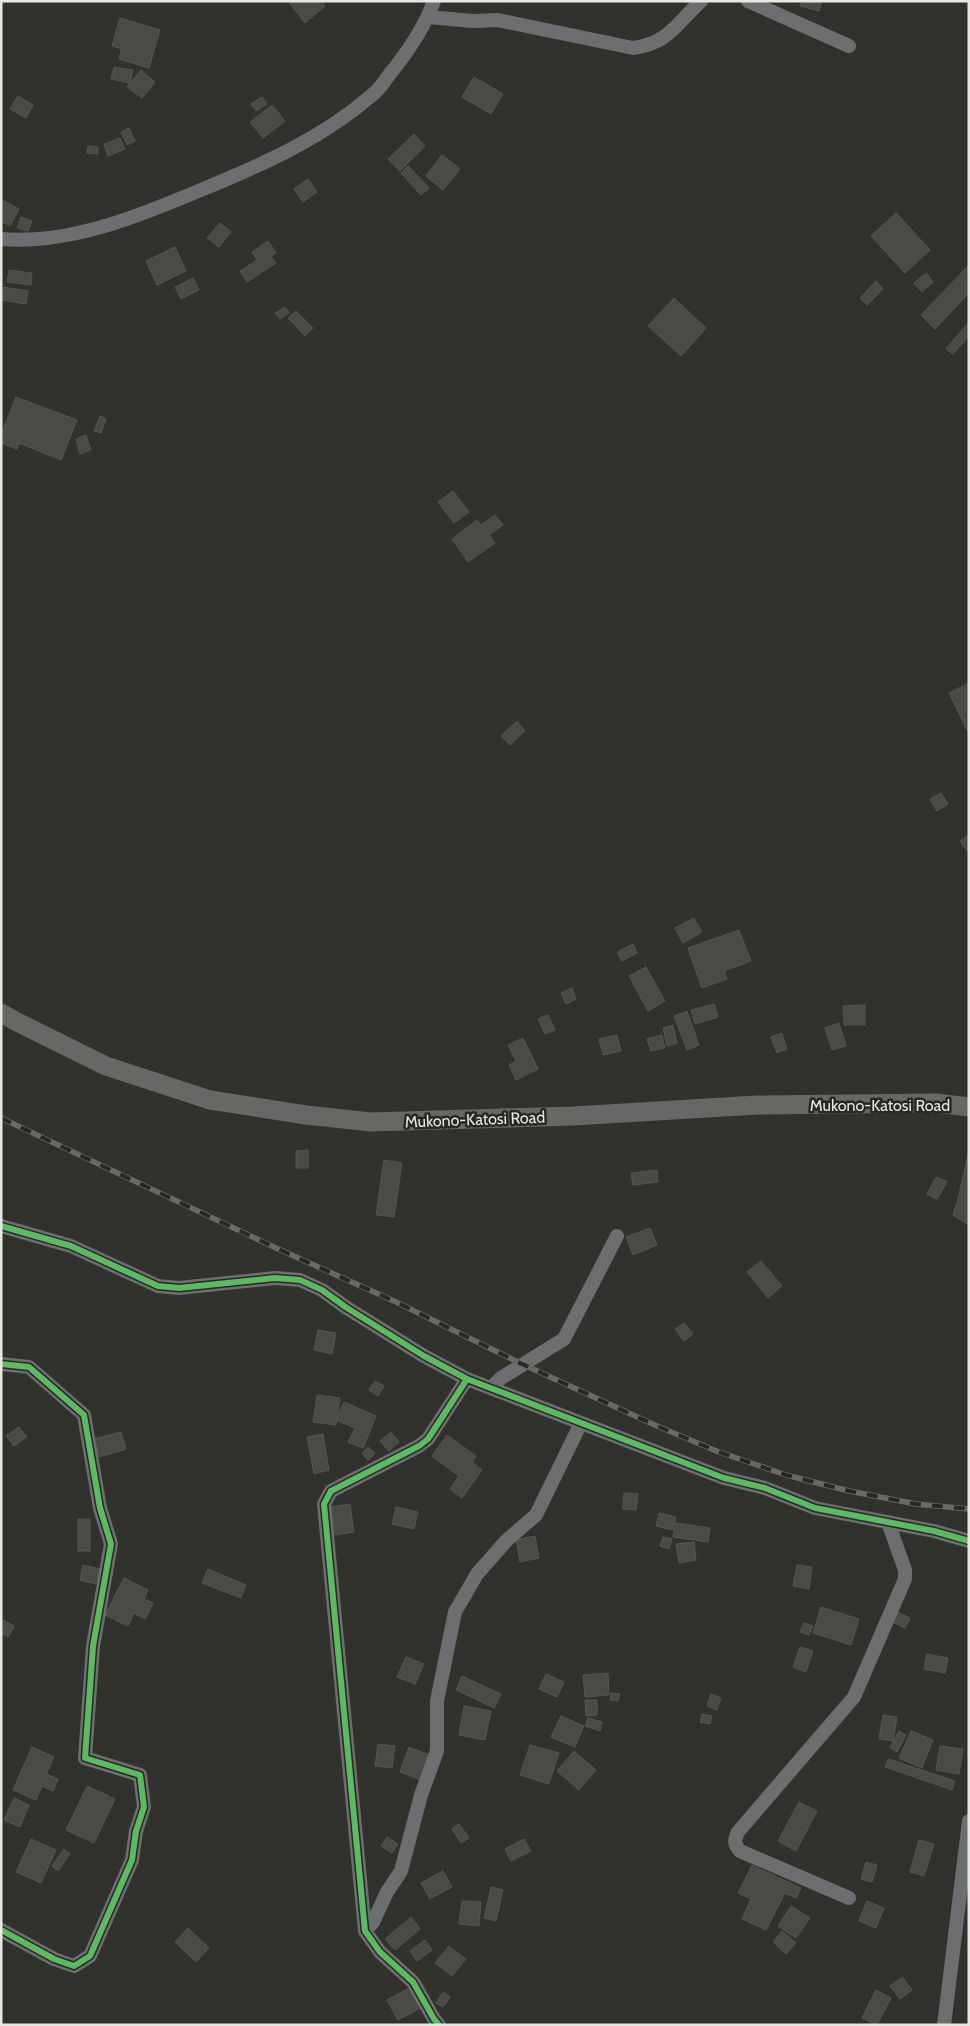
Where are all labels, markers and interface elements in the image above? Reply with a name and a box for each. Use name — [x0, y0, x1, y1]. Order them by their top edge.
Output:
street label: Mukono-Katosi Road — [810, 1096, 950, 1115]
street label: Mukono-Katosi Road — [405, 1108, 545, 1131]

